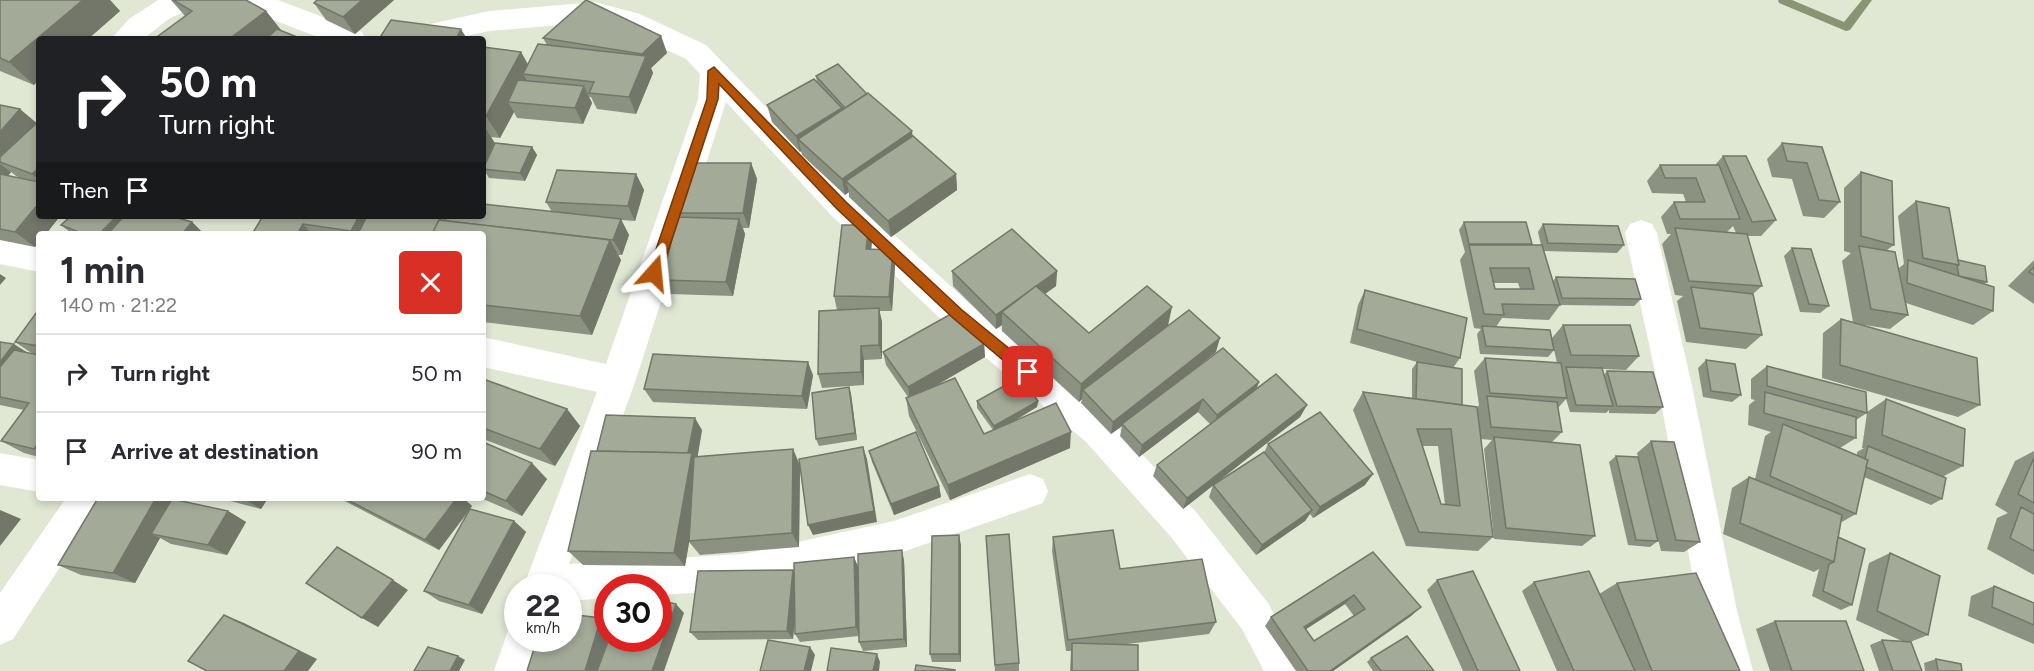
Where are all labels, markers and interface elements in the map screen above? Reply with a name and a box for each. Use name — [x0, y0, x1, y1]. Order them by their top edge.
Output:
text: 50 m — [159, 57, 257, 108]
icon: right — [60, 60, 138, 138]
text: Turn right — [159, 108, 275, 141]
icon: arrive — [121, 174, 154, 207]
text: Then — [60, 177, 109, 204]
position arrow — [622, 241, 686, 305]
text: 1 min — [60, 249, 145, 292]
button: close — [399, 251, 462, 314]
text: 140 m · 21:22 — [60, 293, 177, 317]
pin — [1002, 346, 1053, 397]
icon: arrive — [1011, 355, 1044, 388]
icon: right — [60, 357, 93, 390]
text: Turn right — [111, 360, 210, 387]
text: 50 m — [411, 360, 462, 387]
icon: arrive — [60, 435, 93, 468]
text: Arrive at destination — [111, 438, 319, 465]
text: 90 m — [411, 438, 462, 465]
speed limit sign: 30 — [594, 574, 672, 652]
text: 22 — [526, 587, 560, 624]
text: km/h — [526, 619, 560, 637]

